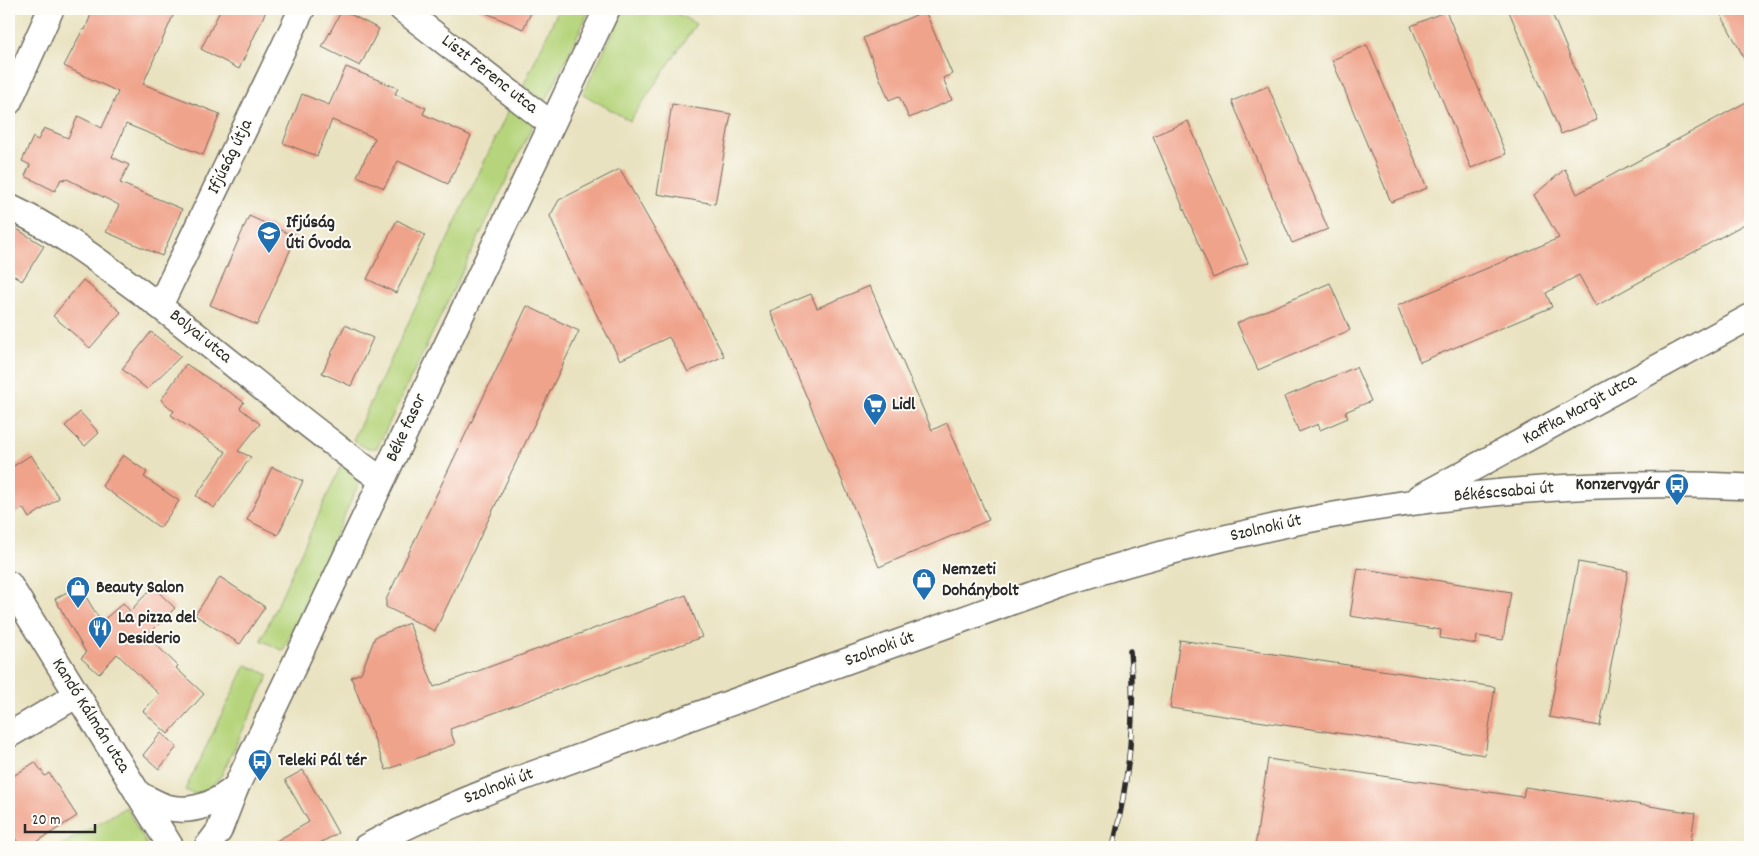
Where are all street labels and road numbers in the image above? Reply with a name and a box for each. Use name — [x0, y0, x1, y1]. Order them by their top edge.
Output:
street label: Liszt Ferenc utca — [436, 29, 543, 121]
street label: Ifjúság útja — [202, 115, 260, 199]
street label: Bolyai utca — [163, 304, 237, 370]
street label: Kaffka Margit utca — [1519, 368, 1642, 452]
street label: Béke fasor — [380, 389, 434, 466]
street label: Békéscsabai út — [1453, 476, 1555, 510]
street label: Szolnoki út — [1228, 509, 1305, 549]
street label: Szolnoki út — [842, 626, 919, 674]
street label: Kandó Kálmán utca — [45, 654, 136, 779]
street label: Szolnoki út — [461, 762, 538, 812]

